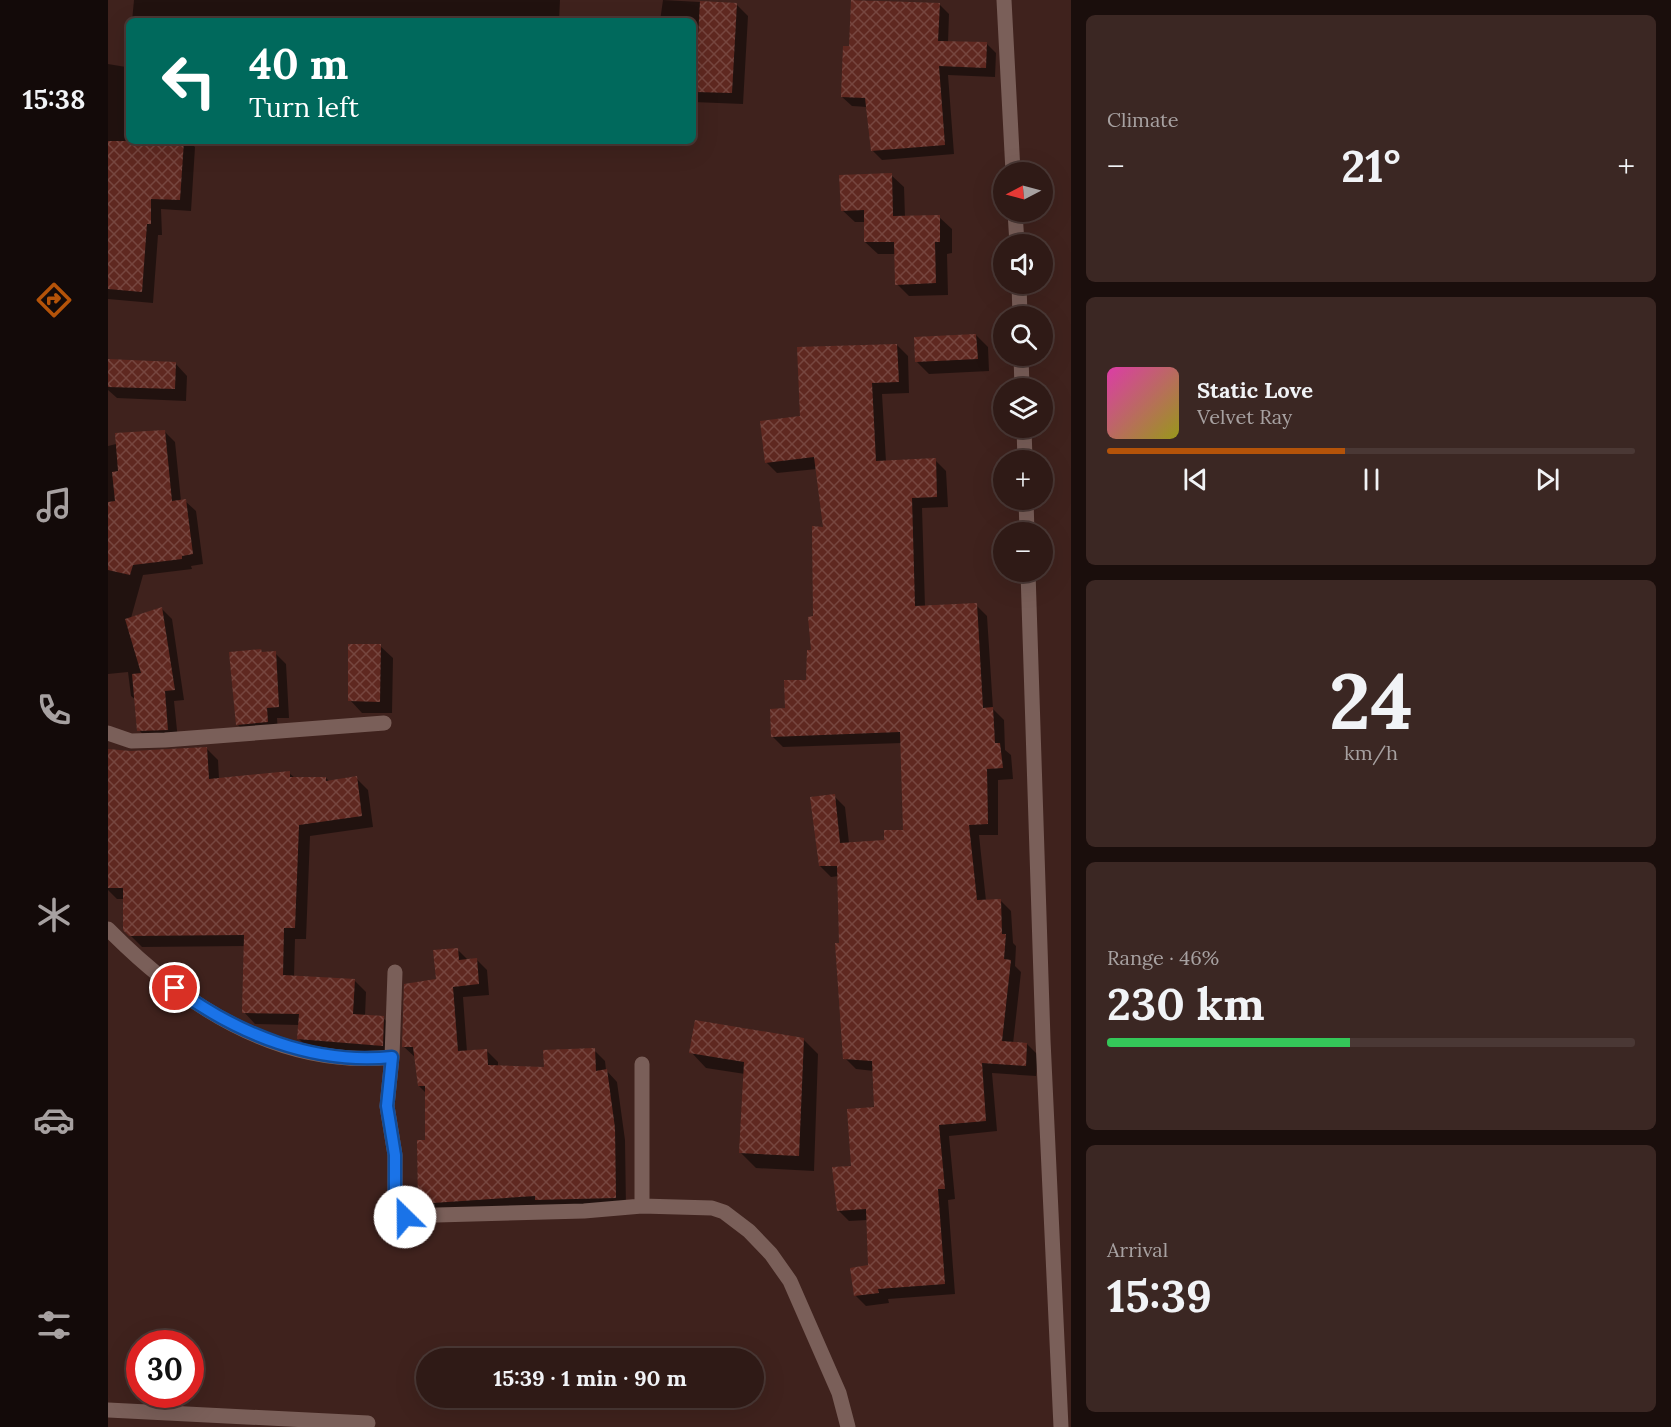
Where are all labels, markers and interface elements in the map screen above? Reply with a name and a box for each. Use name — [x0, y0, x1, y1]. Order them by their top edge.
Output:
text: 40 m — [249, 37, 348, 91]
icon: left — [150, 42, 228, 120]
text: 15:38 — [23, 82, 85, 116]
text: Turn left — [249, 90, 359, 124]
text: Climate — [1107, 107, 1179, 132]
text: 21° — [1341, 137, 1401, 194]
text: − — [1107, 145, 1125, 187]
text: + — [1617, 145, 1635, 187]
north arrow — [993, 162, 1053, 222]
map controls — [993, 162, 1053, 582]
button: sound — [993, 234, 1053, 294]
icon: directions — [33, 279, 75, 321]
button: search — [993, 306, 1053, 366]
text: Static Love — [1197, 376, 1313, 404]
button: layers — [993, 378, 1053, 438]
text: Velvet Ray — [1197, 404, 1292, 429]
button: + — [993, 450, 1053, 510]
icon: previous — [1179, 463, 1212, 496]
icon: pause — [1355, 463, 1388, 496]
icon: next — [1531, 463, 1564, 496]
icon: music — [33, 484, 75, 526]
button: − — [993, 522, 1053, 582]
text: 24 — [1329, 651, 1413, 750]
icon: phone — [33, 689, 75, 731]
text: km/h — [1344, 740, 1398, 765]
icon: climate — [33, 894, 75, 936]
text: Range · 46% — [1107, 945, 1219, 970]
pin — [149, 962, 200, 1013]
icon: arrive — [158, 971, 191, 1004]
text: 230 km — [1107, 975, 1265, 1032]
icon: car — [33, 1099, 75, 1141]
position arrow — [373, 1185, 437, 1249]
text: Arrival — [1107, 1237, 1168, 1262]
text: 15:39 — [1107, 1267, 1212, 1324]
icon: filters — [33, 1304, 75, 1346]
speed limit sign: 30 — [126, 1330, 204, 1408]
text: 15:39 · 1 min · 90 m — [493, 1364, 687, 1392]

